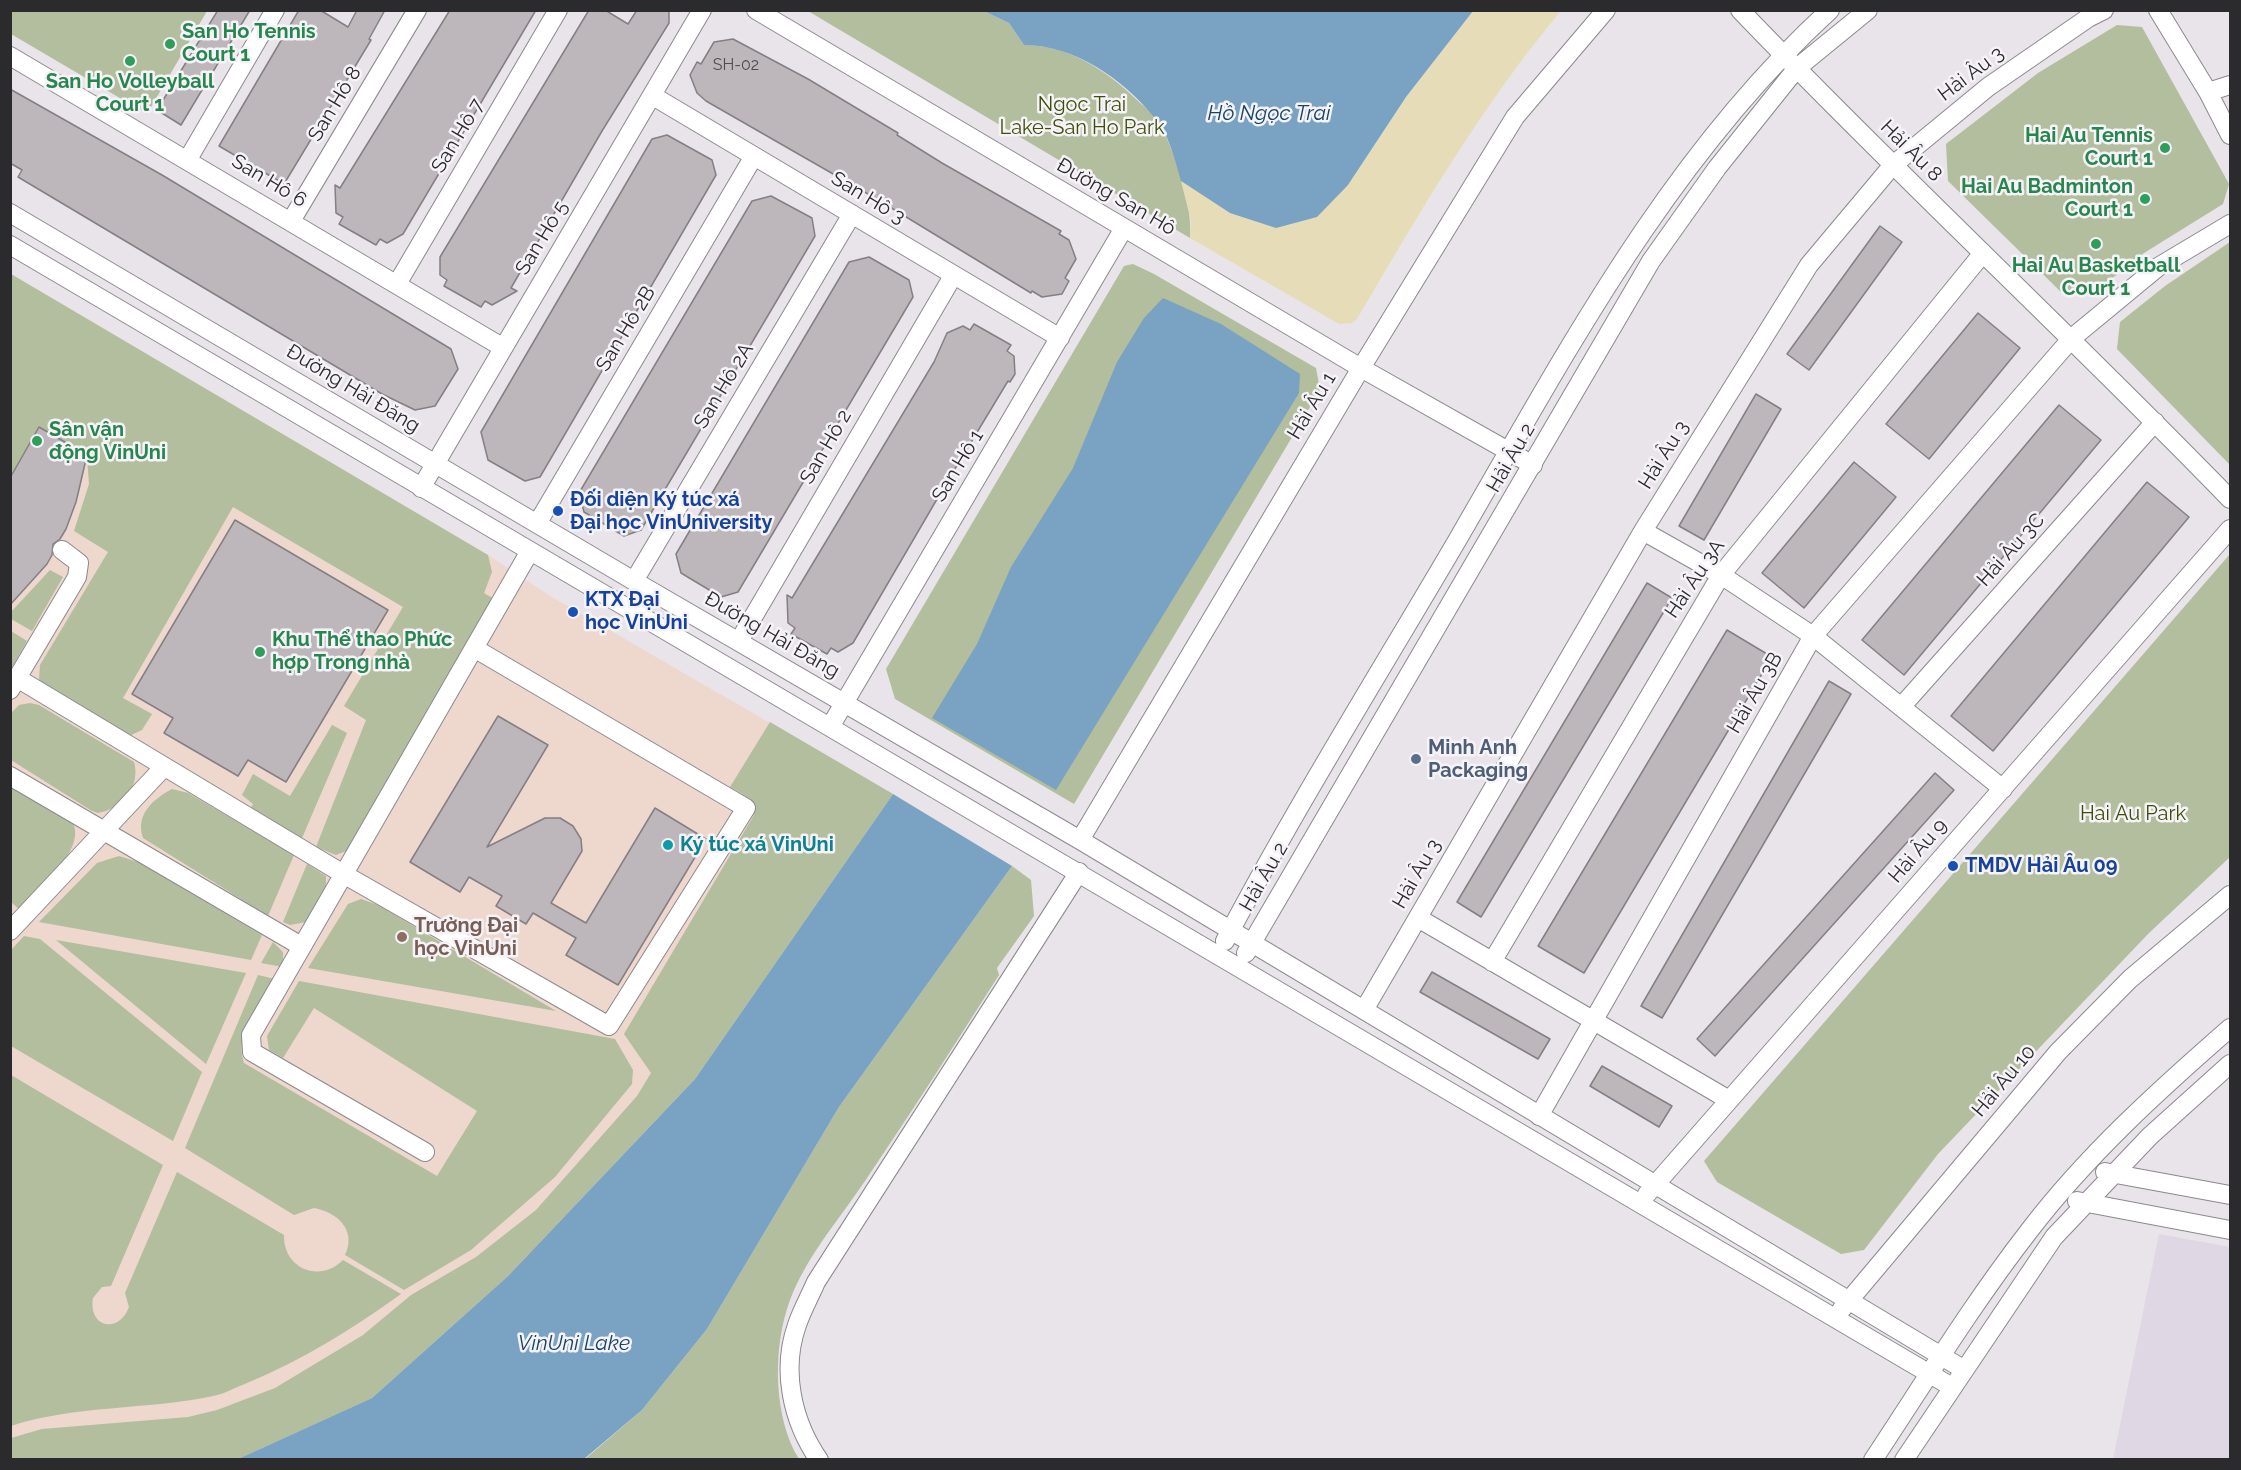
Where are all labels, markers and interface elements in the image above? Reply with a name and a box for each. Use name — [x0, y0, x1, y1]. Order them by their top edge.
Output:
place label: San Ho Tennis Court 1 — [182, 20, 316, 67]
marker: San Ho Tennis Court 1 — [163, 37, 177, 51]
street label: Hải Âu 3 — [1933, 42, 2009, 106]
marker: San Ho Volleyball Court 1 — [123, 54, 137, 68]
house number: SH-02 — [713, 55, 759, 75]
street label: San Hô 8 — [303, 62, 367, 146]
place label: San Ho Volleyball Court 1 — [46, 70, 214, 117]
park label: Ngoc Trai Lake-San Ho Park — [999, 93, 1165, 140]
street label: San Hô 7 — [427, 95, 489, 177]
water label: Hồ Ngọc Trai — [1208, 101, 1330, 127]
street label: Hải Âu 8 — [1875, 115, 1947, 187]
place label: Hai Au Tennis Court 1 — [2025, 124, 2153, 171]
marker: Hai Au Tennis Court 1 — [2158, 141, 2172, 155]
street label: San Hô 6 — [227, 149, 311, 213]
street label: Đường San Hô — [1052, 153, 1180, 241]
street label: San Hô 3 — [827, 167, 909, 229]
place label: Hai Au Badminton Court 1 — [1961, 175, 2133, 222]
marker: Hai Au Badminton Court 1 — [2138, 192, 2152, 206]
street label: San Hô 5 — [511, 197, 573, 279]
marker: Hai Au Basketball Court 1 — [2089, 237, 2103, 251]
place label: Hai Au Basketball Court 1 — [2012, 254, 2180, 301]
street label: San Hô 2B — [591, 282, 661, 376]
street label: San Hô 2A — [689, 339, 759, 433]
street label: Đường Hải Đăng — [282, 340, 424, 438]
street label: Hải Âu 1 — [1283, 368, 1341, 444]
street label: San Hô 2 — [795, 406, 857, 488]
street label: Hải Âu 3 — [1634, 416, 1694, 494]
place label: Sân vận động VinUni — [49, 418, 166, 465]
street label: Hải Âu 2 — [1482, 419, 1540, 497]
street label: San Hô 1 — [927, 426, 989, 506]
marker: Sân vận động VinUni — [30, 434, 44, 448]
place label: Đối diện Ký túc xá Đại học VinUniversity — [570, 488, 773, 535]
marker: Đối diện Ký túc xá Đại học VinUniversity — [551, 504, 565, 518]
street label: Hải Âu 3C — [1972, 509, 2050, 591]
street label: Hải Âu 3A — [1660, 535, 1730, 623]
street label: Đường Hải Đăng — [700, 587, 844, 683]
place label: KTX Đại học VinUni — [585, 588, 688, 635]
marker: KTX Đại học VinUni — [566, 605, 580, 619]
place label: Khu Thể thao Phức hợp Trong nhà — [272, 628, 452, 675]
marker: Khu Thể thao Phức hợp Trong nhà — [253, 645, 267, 659]
street label: Hải Âu 3B — [1722, 648, 1788, 738]
place label: Minh Anh Packaging — [1428, 736, 1528, 783]
marker: Minh Anh Packaging — [1409, 752, 1423, 766]
park label: Hai Au Park — [2080, 802, 2186, 826]
street label: Hải Âu 9 — [1884, 814, 1952, 888]
place label: Ký túc xá VinUni — [680, 833, 834, 857]
street label: Hải Âu 3 — [1388, 835, 1446, 913]
marker: Ký túc xá VinUni — [661, 838, 675, 852]
street label: Hải Âu 2 — [1235, 838, 1293, 916]
place label: TMDV Hải Âu 09 — [1965, 854, 2118, 878]
marker: TMDV Hải Âu 09 — [1946, 859, 1960, 873]
place label: Trường Đại học VinUni — [414, 914, 518, 961]
marker: Trường Đại học VinUni — [395, 930, 409, 944]
street label: Hải Âu 10 — [1967, 1040, 2041, 1122]
water label: VinUni Lake — [518, 1331, 630, 1357]

